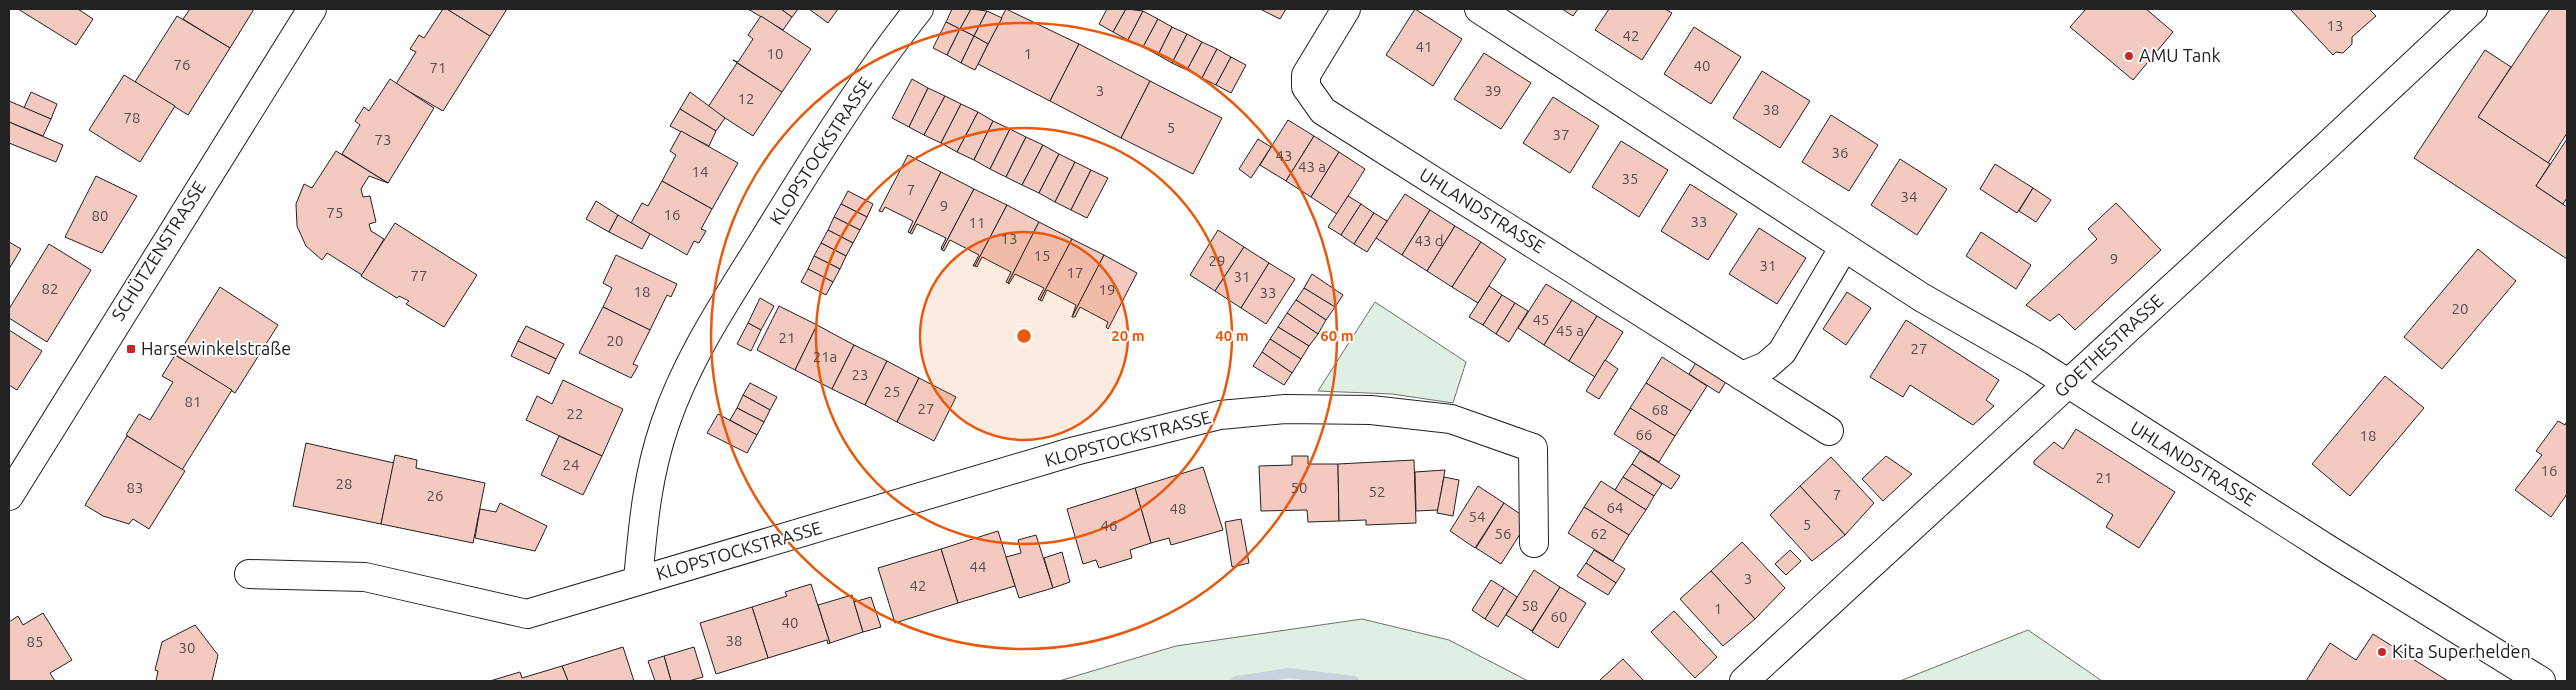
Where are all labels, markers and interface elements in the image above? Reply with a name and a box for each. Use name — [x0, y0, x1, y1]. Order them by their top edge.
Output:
house number: 13 — [2327, 17, 2343, 34]
house number: 42 — [1623, 27, 1639, 44]
house number: 41 — [1416, 38, 1432, 55]
house number: 10 — [767, 45, 783, 62]
house number: 1 — [1024, 45, 1032, 62]
place label: AMU Tank — [2139, 45, 2221, 65]
marker: AMU Tank — [2123, 50, 2135, 62]
house number: 76 — [174, 56, 190, 73]
house number: 40 — [1694, 57, 1710, 74]
house number: 71 — [430, 59, 446, 76]
street label: KLOPSTOCKSTRASSE — [765, 73, 875, 228]
house number: 3 — [1096, 82, 1104, 99]
house number: 39 — [1485, 82, 1501, 99]
house number: 12 — [738, 90, 754, 107]
house number: 38 — [1763, 101, 1779, 118]
house number: 78 — [124, 109, 140, 126]
house number: 5 — [1167, 119, 1175, 136]
house number: 37 — [1553, 126, 1569, 143]
house number: 73 — [375, 131, 391, 148]
house number: 36 — [1832, 144, 1848, 161]
house number: 43 — [1276, 147, 1292, 164]
house number: 43 a — [1298, 158, 1326, 175]
house number: 14 — [692, 163, 708, 180]
street label: UHLANDSTRASSE — [1416, 164, 1549, 257]
house number: 35 — [1622, 170, 1638, 187]
street label: SCHÜTZENSTRASSE — [107, 177, 209, 324]
house number: 7 — [907, 181, 915, 198]
house number: 34 — [1901, 188, 1917, 205]
house number: 9 — [940, 197, 948, 214]
house number: 75 — [327, 204, 343, 221]
house number: 16 — [664, 206, 680, 223]
house number: 80 — [92, 207, 108, 224]
house number: 33 — [1691, 213, 1707, 230]
house number: 11 — [969, 214, 985, 231]
house number: 13 — [1001, 230, 1017, 247]
house number: 43 d — [1414, 232, 1444, 249]
house number: 15 — [1034, 247, 1050, 264]
house number: 9 — [2110, 250, 2118, 267]
house number: 29 — [1209, 252, 1225, 269]
house number: 31 — [1760, 257, 1776, 274]
house number: 17 — [1067, 264, 1083, 281]
house number: 77 — [411, 267, 427, 284]
house number: 31 — [1234, 268, 1250, 285]
house number: 82 — [42, 280, 58, 297]
house number: 19 — [1099, 281, 1115, 298]
house number: 18 — [634, 283, 650, 300]
house number: 33 — [1260, 284, 1276, 301]
street label: GOETHESTRASSE — [2050, 290, 2167, 401]
house number: 20 — [2452, 300, 2468, 317]
house number: 45 — [1533, 311, 1549, 328]
house number: 45 a — [1556, 322, 1584, 339]
centre of rings — [1015, 327, 1033, 345]
text: 20 m — [1111, 327, 1145, 344]
text: 40 m — [1215, 327, 1249, 344]
text: 60 m — [1320, 327, 1354, 344]
house number: 21 — [779, 329, 795, 346]
house number: 20 — [607, 332, 623, 349]
place label: Harsewinkelstraße — [141, 338, 291, 358]
house number: 27 — [1911, 340, 1927, 357]
marker: Harsewinkelstraße — [125, 343, 137, 355]
house number: 21a — [813, 348, 837, 365]
house number: 23 — [852, 366, 868, 383]
house number: 25 — [884, 383, 900, 400]
house number: 81 — [185, 393, 201, 410]
house number: 27 — [918, 400, 934, 417]
house number: 68 — [1652, 401, 1668, 418]
house number: 22 — [567, 405, 583, 422]
street label: KLOPSTOCKSTRASSE — [1042, 406, 1213, 470]
street label: UHLANDSTRASSE — [2127, 417, 2260, 510]
house number: 66 — [1636, 426, 1652, 443]
house number: 18 — [2360, 427, 2376, 444]
house number: 24 — [563, 456, 579, 473]
house number: 16 — [2541, 462, 2557, 479]
house number: 21 — [2096, 469, 2112, 486]
house number: 28 — [336, 475, 352, 492]
house number: 83 — [127, 479, 143, 496]
house number: 50 — [1291, 479, 1307, 496]
house number: 52 — [1369, 483, 1385, 500]
house number: 7 — [1833, 486, 1841, 503]
house number: 26 — [427, 487, 443, 504]
house number: 64 — [1607, 499, 1623, 516]
house number: 48 — [1170, 500, 1186, 517]
house number: 54 — [1469, 508, 1485, 525]
house number: 5 — [1803, 516, 1811, 533]
street label: KLOPSTOCKSTRASSE — [654, 517, 824, 583]
house number: 46 — [1101, 517, 1117, 534]
house number: 56 — [1495, 525, 1511, 542]
house number: 62 — [1591, 525, 1607, 542]
house number: 44 — [970, 558, 986, 575]
house number: 3 — [1744, 570, 1752, 587]
house number: 42 — [910, 577, 926, 594]
house number: 58 — [1522, 597, 1538, 614]
house number: 1 — [1714, 600, 1722, 617]
house number: 60 — [1551, 608, 1567, 625]
house number: 40 — [782, 614, 798, 631]
house number: 38 — [726, 632, 742, 649]
house number: 85 — [27, 633, 43, 650]
house number: 30 — [179, 639, 195, 656]
place label: Kita Superhelden — [2392, 641, 2531, 661]
marker: Kita Superhelden — [2376, 646, 2388, 658]

